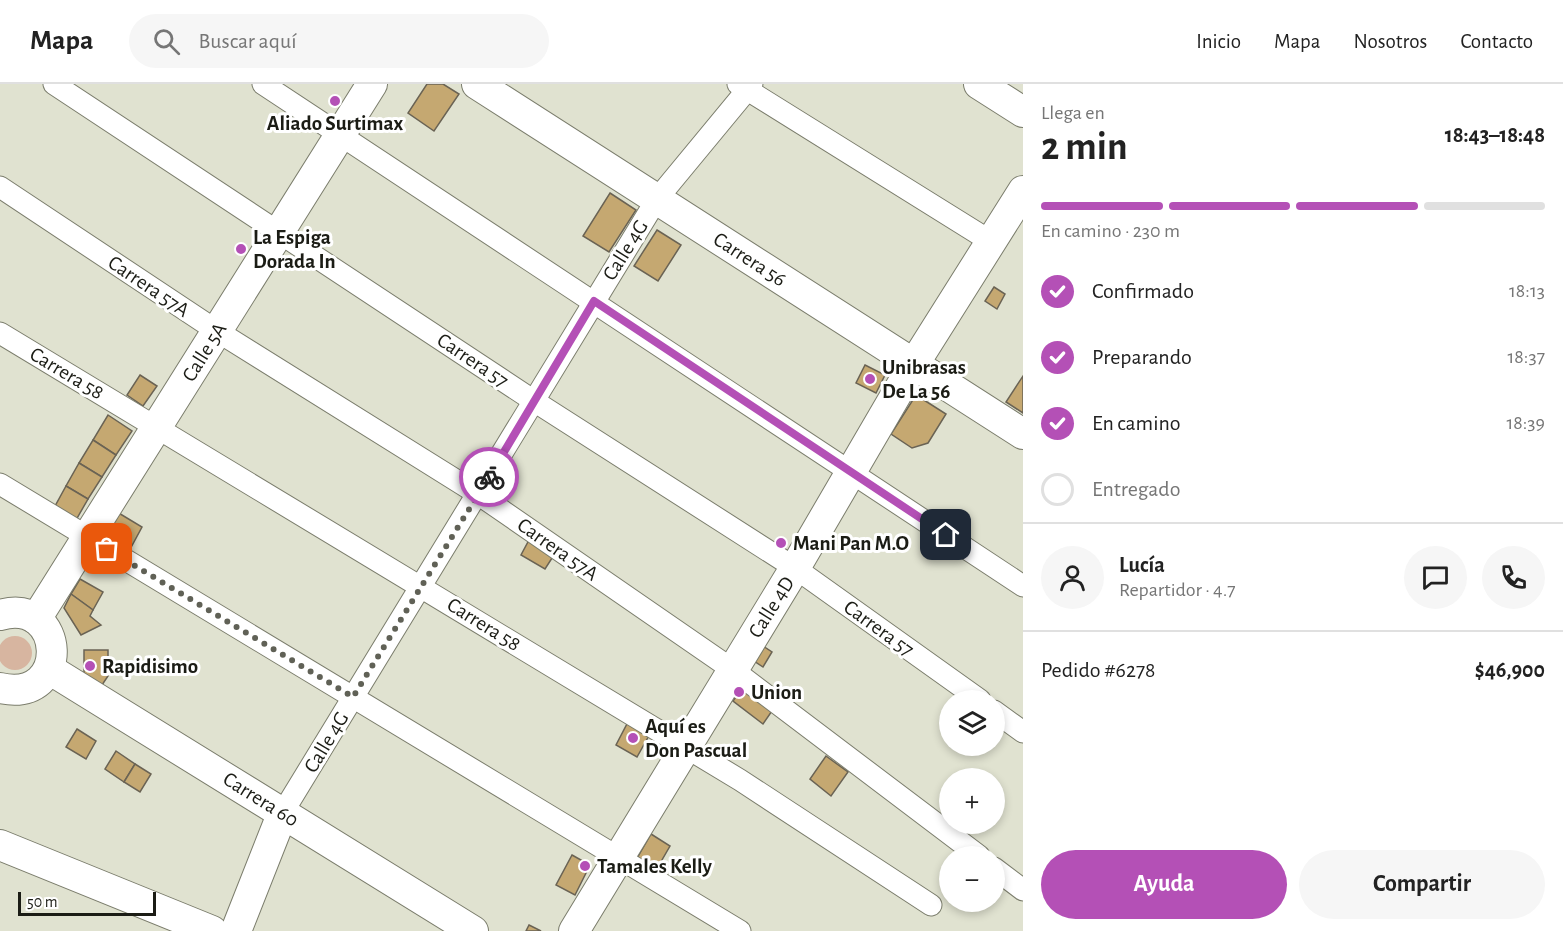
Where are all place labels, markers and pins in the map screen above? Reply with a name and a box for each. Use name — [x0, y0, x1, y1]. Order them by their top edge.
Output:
marker: Aliado Surtimax — [328, 94, 342, 108]
place label: Aliado Surtimax — [267, 113, 404, 134]
place label: La Espiga Dorada In — [253, 227, 336, 272]
marker: La Espiga Dorada In — [234, 242, 248, 256]
place label: Unibrasas De La 56 — [882, 357, 966, 402]
marker: Unibrasas De La 56 — [863, 372, 877, 386]
pin — [920, 509, 971, 560]
pin — [81, 523, 132, 574]
place label: Mani Pan M.O — [793, 533, 909, 554]
marker: Mani Pan M.O — [774, 536, 788, 550]
place label: Rapidisimo — [102, 656, 198, 677]
marker: Rapidisimo — [83, 659, 97, 673]
place label: Union — [751, 682, 802, 703]
marker: Union — [732, 685, 746, 699]
place label: Aquí es Don Pascual — [645, 716, 747, 761]
marker: Aquí es Don Pascual — [626, 731, 640, 745]
place label: Tamales Kelly — [597, 856, 713, 877]
marker: Tamales Kelly — [578, 859, 592, 873]

